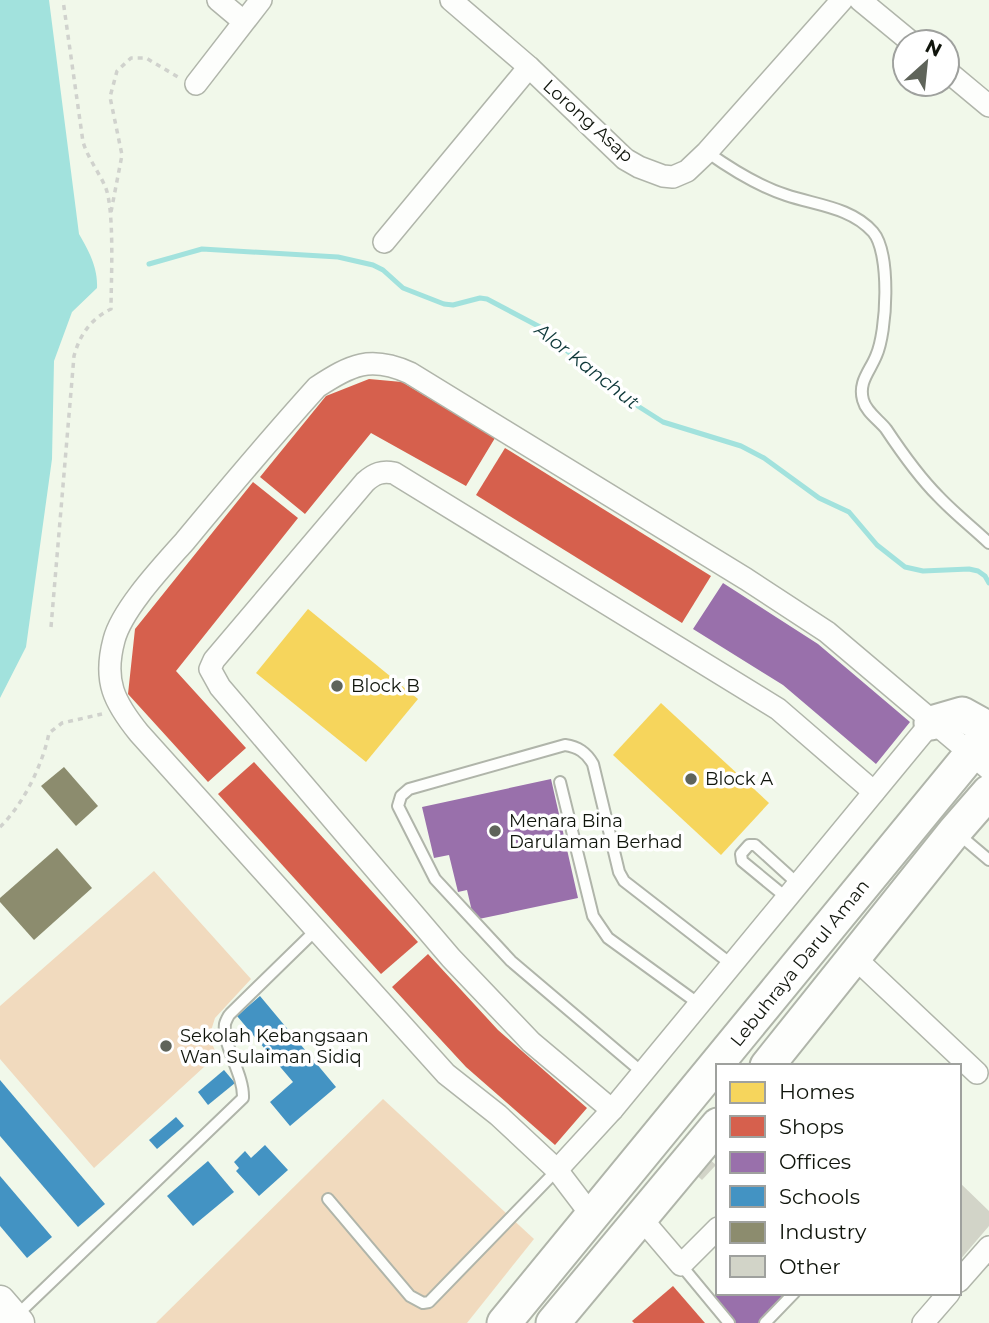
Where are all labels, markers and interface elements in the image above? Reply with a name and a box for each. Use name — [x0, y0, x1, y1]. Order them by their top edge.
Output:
north arrow — [891, 28, 961, 98]
text: N — [921, 35, 946, 62]
street label: Lorong Asap — [538, 75, 638, 167]
water label: Alor Kanchut — [530, 318, 644, 414]
place label: Block B — [351, 675, 420, 697]
marker: Block B — [329, 678, 345, 694]
place label: Block A — [705, 768, 773, 790]
marker: Block A — [683, 771, 699, 787]
place label: Menara Bina Darulaman Berhad — [509, 810, 682, 853]
marker: Menara Bina Darulaman Berhad — [487, 823, 503, 839]
street label: Lebuhraya Darul Aman — [726, 875, 874, 1051]
place label: Sekolah Kebangsaan Wan Sulaiman Sidiq — [180, 1025, 369, 1068]
marker: Sekolah Kebangsaan Wan Sulaiman Sidiq — [158, 1038, 174, 1054]
legend — [716, 1064, 961, 1295]
text: Homes — [779, 1079, 854, 1104]
text: Shops — [779, 1114, 844, 1139]
text: Offices — [779, 1149, 851, 1174]
text: Schools — [779, 1184, 860, 1209]
text: Industry — [779, 1219, 867, 1244]
text: Other — [779, 1254, 841, 1279]

